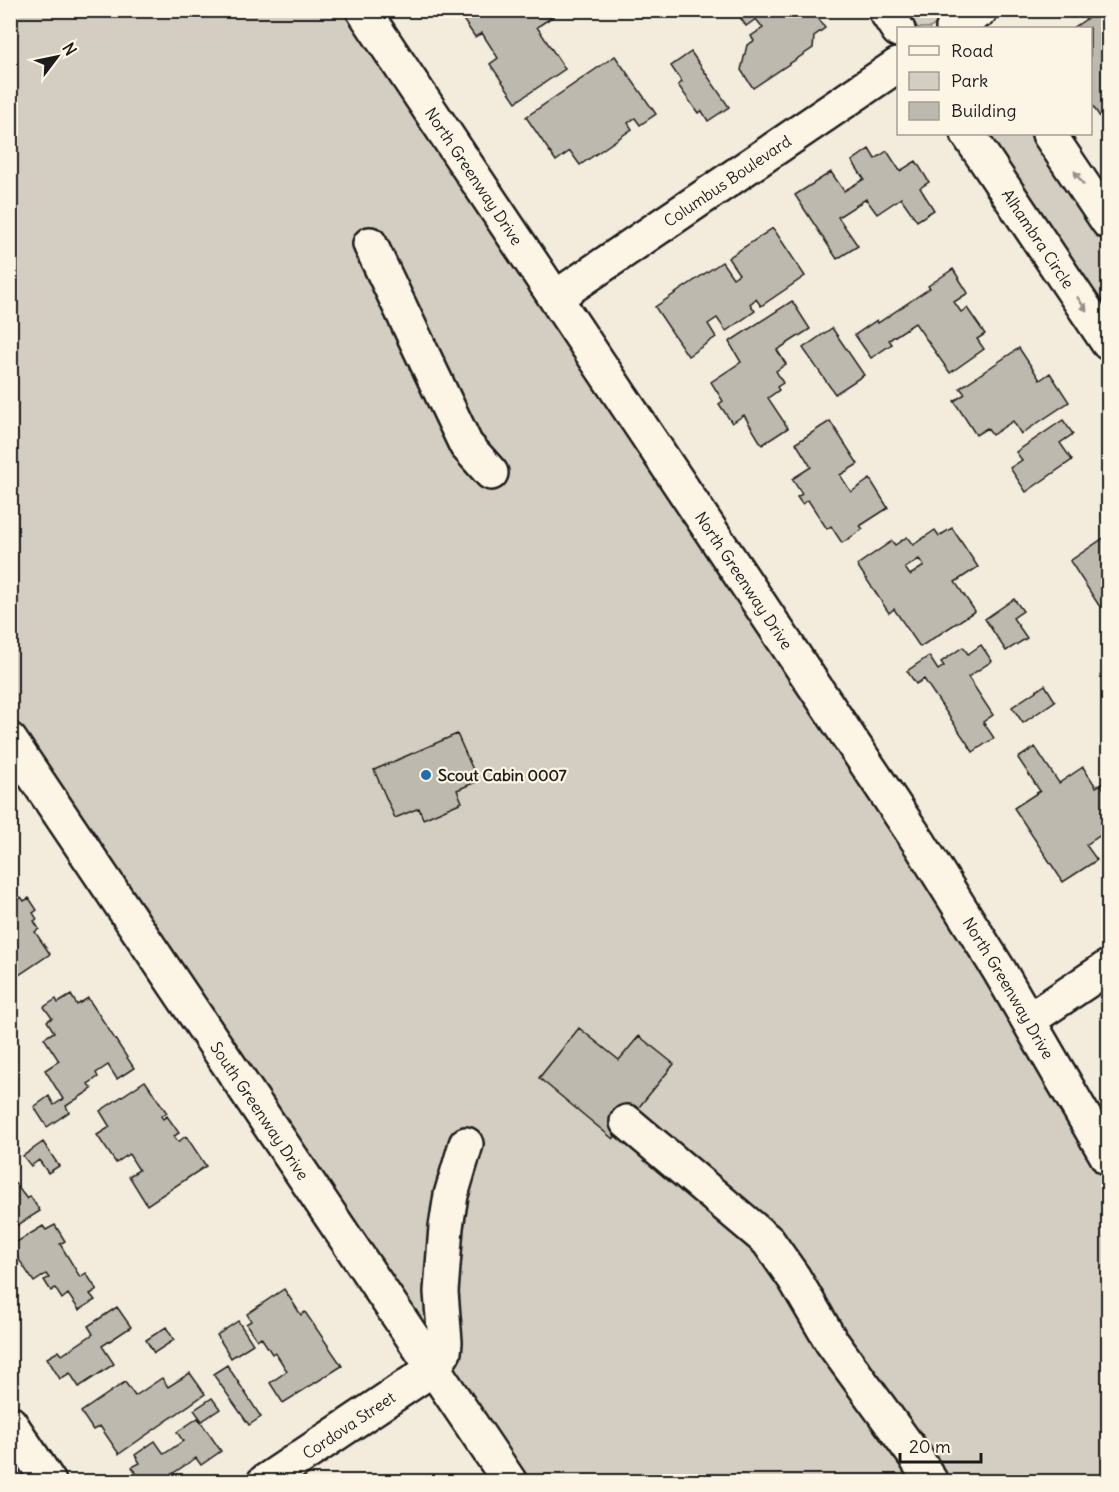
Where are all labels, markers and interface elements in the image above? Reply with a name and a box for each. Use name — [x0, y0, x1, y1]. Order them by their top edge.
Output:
north arrow — [27, 27, 87, 87]
legend — [897, 27, 1092, 135]
text: N — [58, 39, 81, 59]
text: Road — [951, 39, 994, 62]
text: Park — [951, 69, 988, 92]
text: Building — [951, 99, 1016, 122]
street label: North Greenway Drive — [421, 104, 527, 249]
street label: Columbus Boulevard — [660, 131, 795, 231]
one-way arrow — [1073, 170, 1085, 186]
street label: Alhambra Circle — [998, 185, 1079, 292]
one-way arrow — [1077, 296, 1088, 312]
street label: North Greenway Drive — [691, 508, 797, 653]
place label: Scout Cabin 0007 — [438, 765, 567, 785]
marker: Scout Cabin 0007 — [419, 768, 433, 782]
street label: North Greenway Drive — [958, 914, 1058, 1062]
street label: South Greenway Drive — [206, 1038, 313, 1184]
street label: Cordova Street — [298, 1387, 399, 1463]
scale bar — [900, 1426, 981, 1464]
text: 20 m — [909, 1435, 951, 1458]

